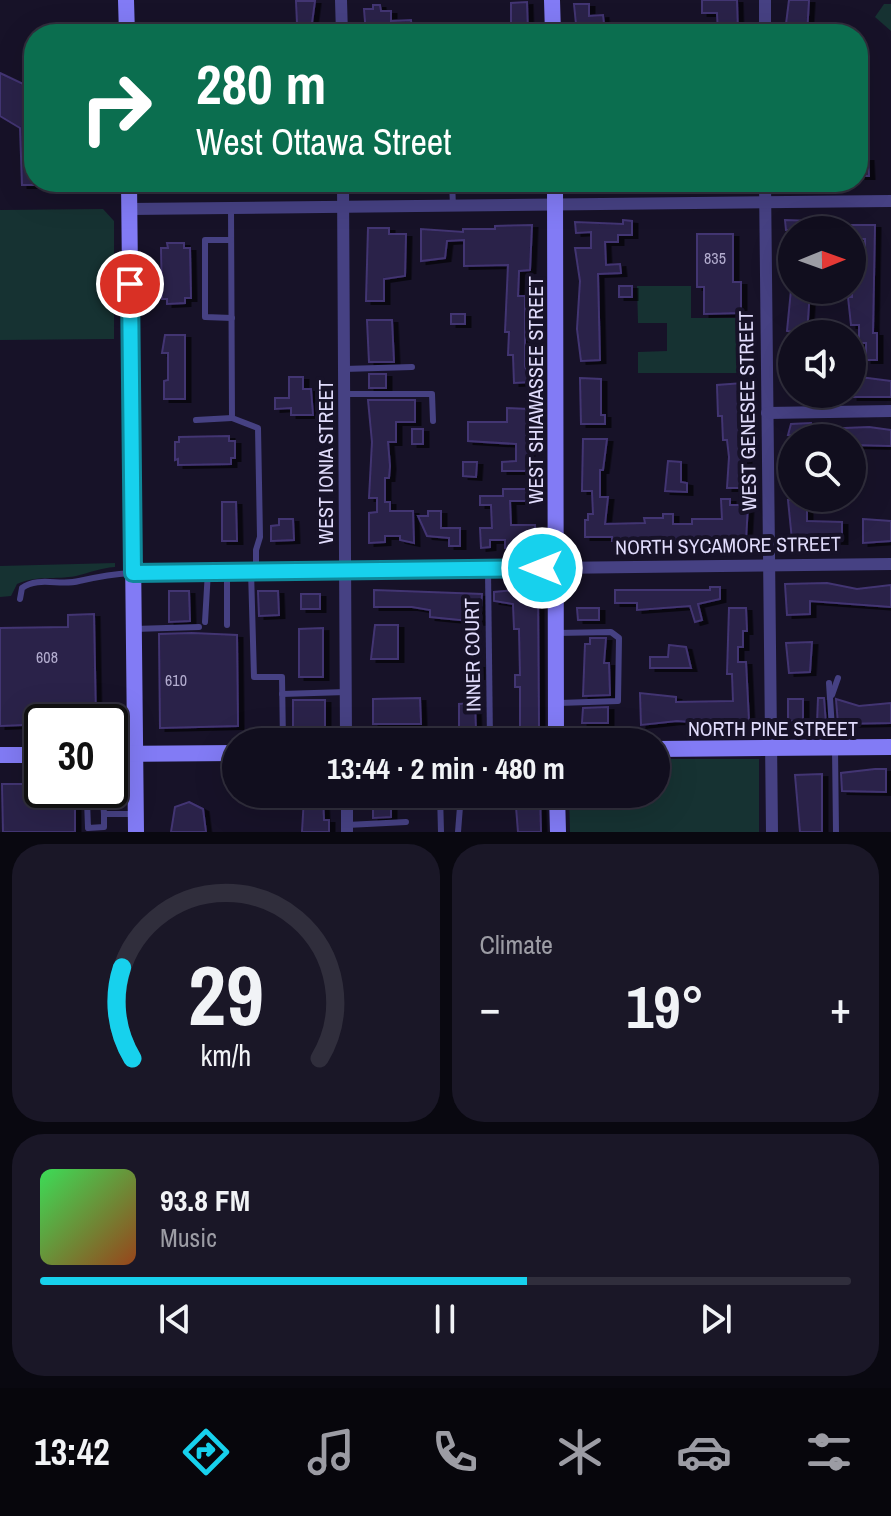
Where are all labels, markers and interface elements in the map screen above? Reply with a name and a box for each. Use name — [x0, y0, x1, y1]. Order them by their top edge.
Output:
text: 280 m — [196, 46, 326, 121]
icon: right — [64, 56, 168, 160]
text: West Ottawa Street — [196, 118, 451, 166]
north arrow — [778, 216, 866, 304]
map controls — [778, 216, 866, 512]
house number: 835 — [704, 247, 726, 269]
pin — [96, 250, 164, 318]
icon: arrive — [108, 262, 152, 306]
street label: WEST SHIAWASSEE STREET — [522, 276, 549, 504]
street label: WEST GENESEE STREET — [732, 311, 762, 511]
button: sound — [778, 320, 866, 408]
street label: WEST IONIA STREET — [312, 380, 339, 544]
button: search — [778, 424, 866, 512]
position arrow — [500, 526, 584, 610]
street label: NORTH SYCAMORE STREET — [615, 530, 841, 560]
street label: INNER COURT — [458, 598, 486, 712]
house number: 608 — [36, 646, 58, 668]
house number: 610 — [165, 669, 187, 691]
speed limit sign: 30 — [24, 704, 128, 808]
street label: NORTH PINE STREET — [688, 715, 858, 742]
text: 13:44 · 2 min · 480 m — [327, 748, 565, 788]
text: Climate — [480, 927, 553, 962]
text: 29 — [188, 939, 264, 1051]
text: 19° — [626, 966, 705, 1047]
text: − — [480, 977, 501, 1037]
text: + — [830, 977, 851, 1037]
text: km/h — [200, 1036, 251, 1075]
text: 93.8 FM — [160, 1180, 250, 1220]
text: Music — [160, 1220, 217, 1255]
icon: previous — [153, 1297, 197, 1341]
icon: pause — [423, 1297, 467, 1341]
icon: next — [694, 1297, 738, 1341]
icon: directions — [178, 1424, 234, 1480]
icon: music — [303, 1424, 359, 1480]
icon: phone — [427, 1424, 483, 1480]
icon: climate — [552, 1424, 608, 1480]
icon: car — [676, 1424, 732, 1480]
icon: filters — [801, 1424, 857, 1480]
text: 13:42 — [34, 1428, 110, 1476]

